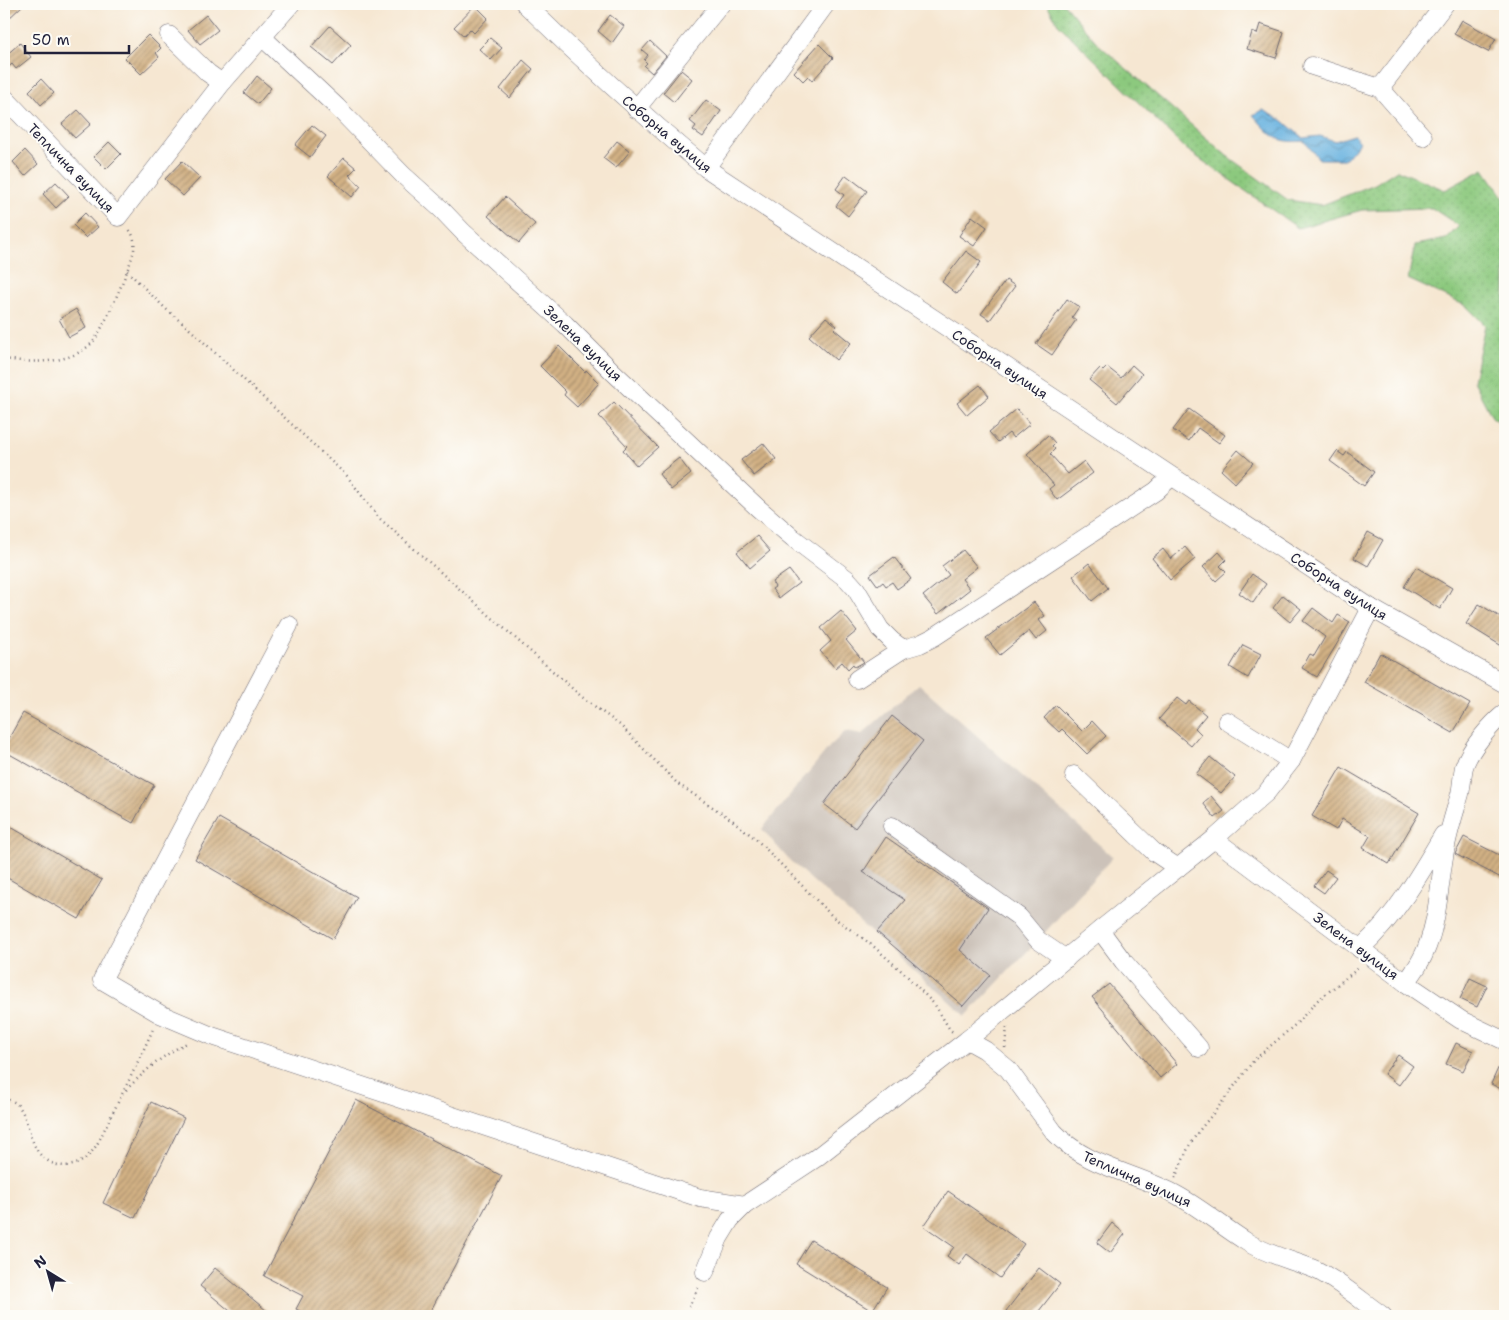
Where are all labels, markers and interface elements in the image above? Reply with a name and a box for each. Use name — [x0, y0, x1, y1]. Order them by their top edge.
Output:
scale bar — [25, 22, 129, 54]
text: 50 m — [32, 30, 70, 50]
street label: Соборна вулиця — [618, 91, 716, 177]
street label: Теплична вулиця — [24, 120, 118, 216]
street label: Зелена вулиця — [540, 301, 626, 385]
street label: Соборна вулиця — [949, 325, 1051, 403]
street label: Соборна вулиця — [1287, 548, 1391, 624]
street label: Зелена вулиця — [1310, 908, 1402, 984]
street label: Теплична вулиця — [1080, 1147, 1194, 1211]
north arrow — [22, 1248, 72, 1298]
text: N — [30, 1251, 50, 1272]

